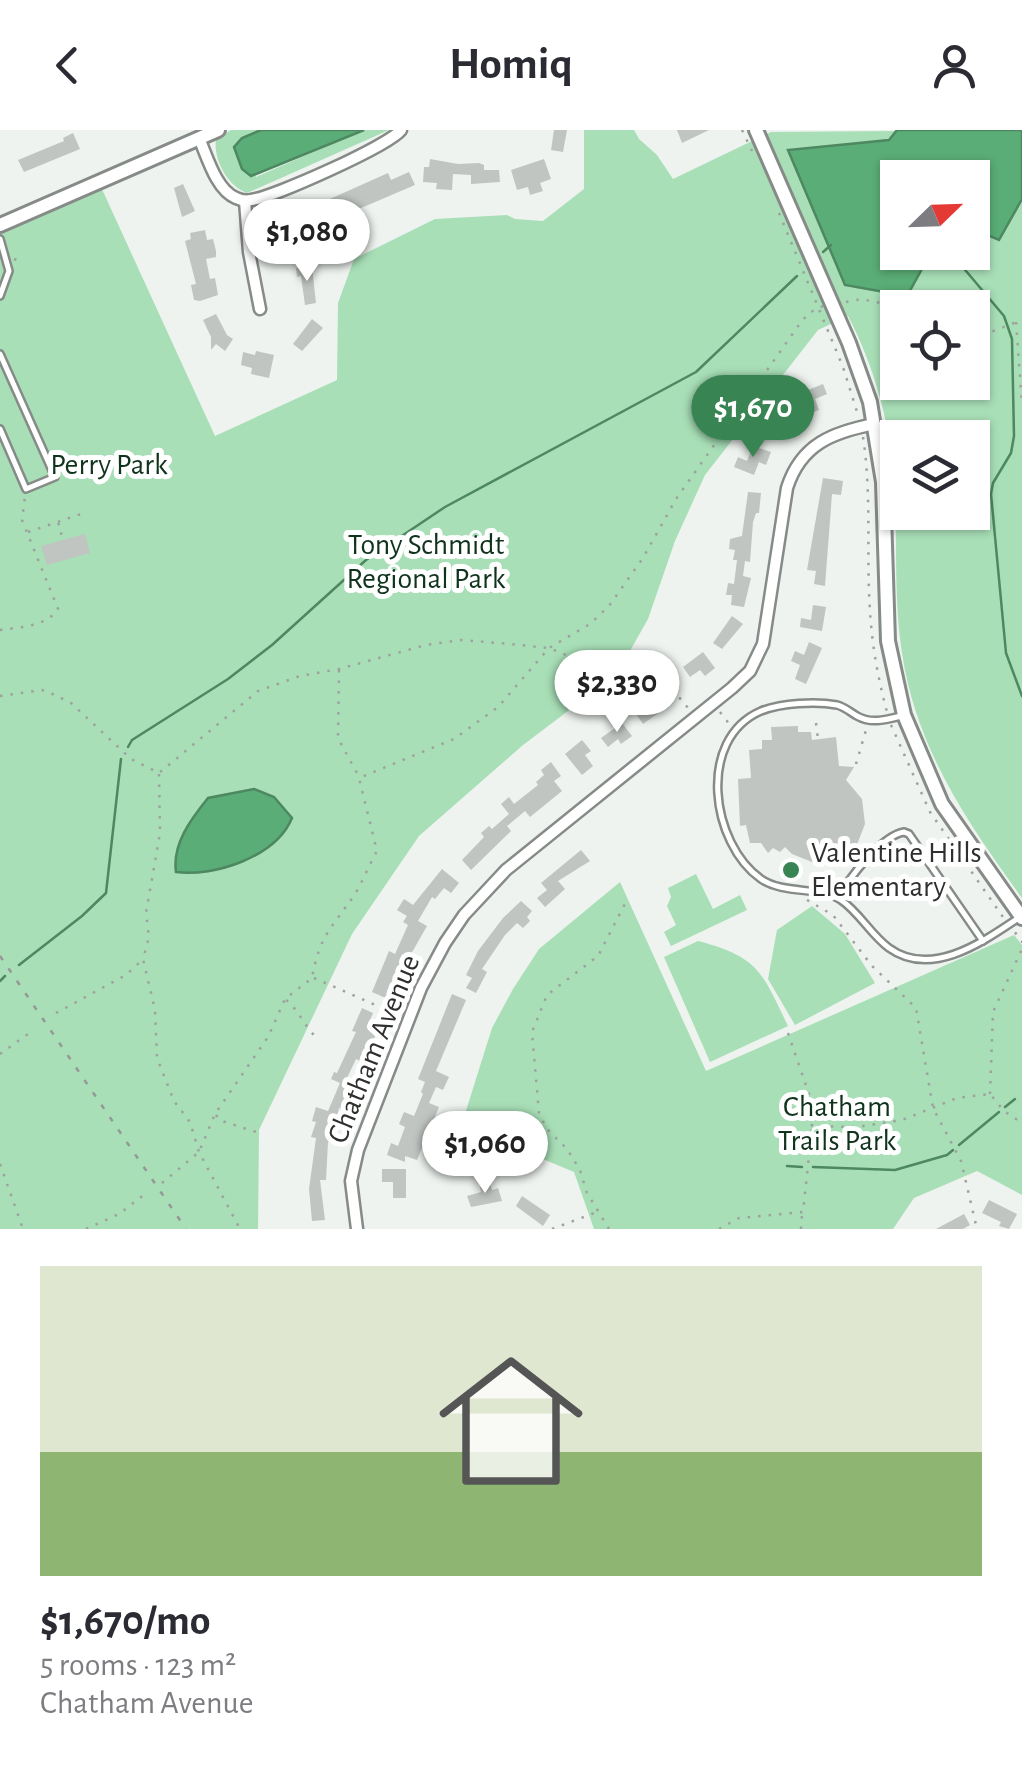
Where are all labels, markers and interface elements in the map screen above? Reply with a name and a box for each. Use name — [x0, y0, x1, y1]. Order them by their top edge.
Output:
icon: back — [40, 38, 95, 93]
icon: person — [927, 38, 982, 93]
text: Homiq — [449, 42, 573, 87]
north arrow — [880, 160, 990, 270]
map controls — [880, 160, 990, 530]
pin: $1,080 — [226, 199, 388, 284]
text: $1,080 — [266, 215, 348, 247]
button: locate — [880, 290, 990, 400]
pin: $1,670 — [672, 375, 834, 460]
text: $1,670 — [713, 391, 793, 423]
button: layers — [880, 420, 990, 530]
park label: Perry Park — [50, 450, 168, 480]
park label: Tony Schmidt Regional Park — [347, 530, 506, 594]
pin: $2,330 — [536, 650, 698, 735]
text: $2,330 — [576, 666, 658, 698]
place label: Valentine Hills Elementary — [811, 838, 982, 902]
marker: Valentine Hills Elementary — [780, 859, 802, 881]
street label: Chatham Avenue — [323, 951, 425, 1147]
park label: Chatham Trails Park — [778, 1092, 897, 1156]
pin: $1,060 — [404, 1111, 566, 1196]
text: $1,060 — [444, 1127, 526, 1159]
icon: home — [421, 1331, 601, 1511]
text: $1,670/mo — [40, 1600, 211, 1642]
text: 5 rooms · 123 m² — [40, 1649, 236, 1681]
text: Chatham Avenue — [40, 1687, 254, 1719]

